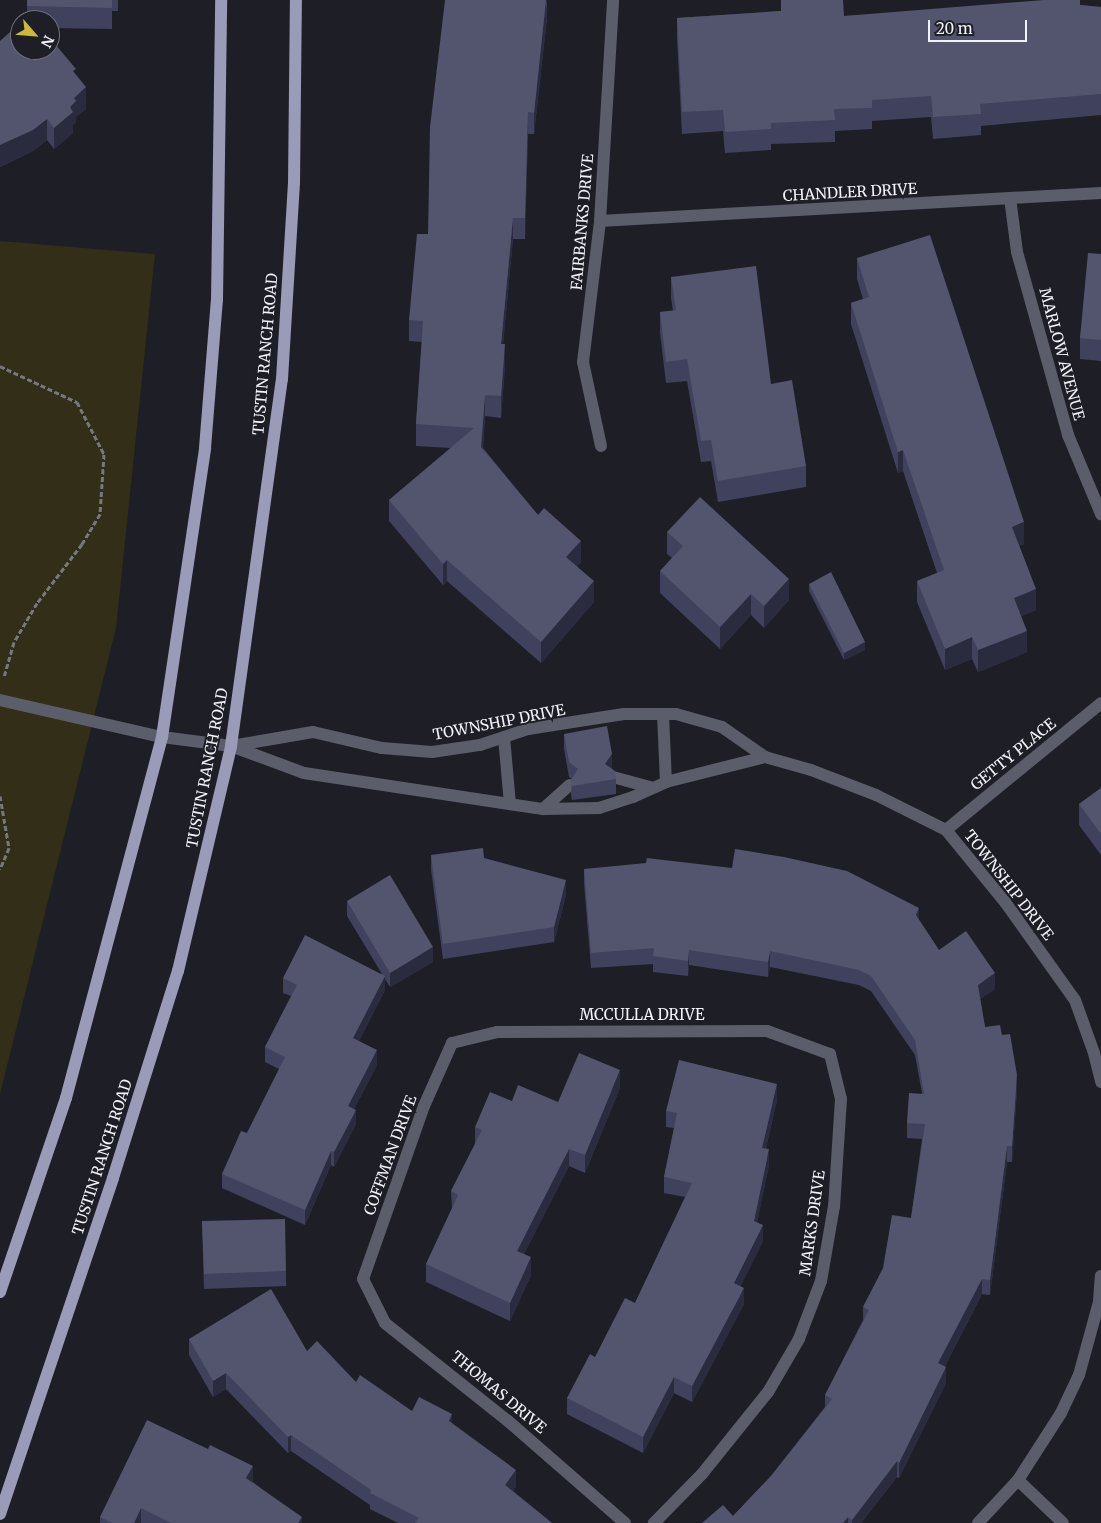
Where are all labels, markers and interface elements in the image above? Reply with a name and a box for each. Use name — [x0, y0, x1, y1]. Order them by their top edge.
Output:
north arrow — [10, 10, 60, 60]
scale bar — [931, 10, 1030, 42]
text: 20 m — [936, 19, 973, 38]
text: N — [37, 32, 58, 50]
street label: FAIRBANKS DRIVE — [567, 153, 597, 291]
street label: CHANDLER DRIVE — [782, 179, 918, 205]
street label: TUSTIN RANCH ROAD — [249, 272, 281, 436]
street label: MARLOW AVENUE — [1036, 286, 1088, 422]
street label: TUSTIN RANCH ROAD — [183, 686, 231, 850]
street label: TOWNSHIP DRIVE — [431, 700, 567, 744]
street label: GETTY PLACE — [967, 714, 1059, 794]
street label: TOWNSHIP DRIVE — [961, 827, 1057, 943]
street label: MCCULLA DRIVE — [579, 1006, 705, 1024]
street label: TUSTIN RANCH ROAD — [68, 1077, 136, 1237]
street label: COFFMAN DRIVE — [360, 1093, 420, 1217]
street label: MARKS DRIVE — [796, 1169, 828, 1277]
street label: THOMAS DRIVE — [448, 1347, 550, 1437]

